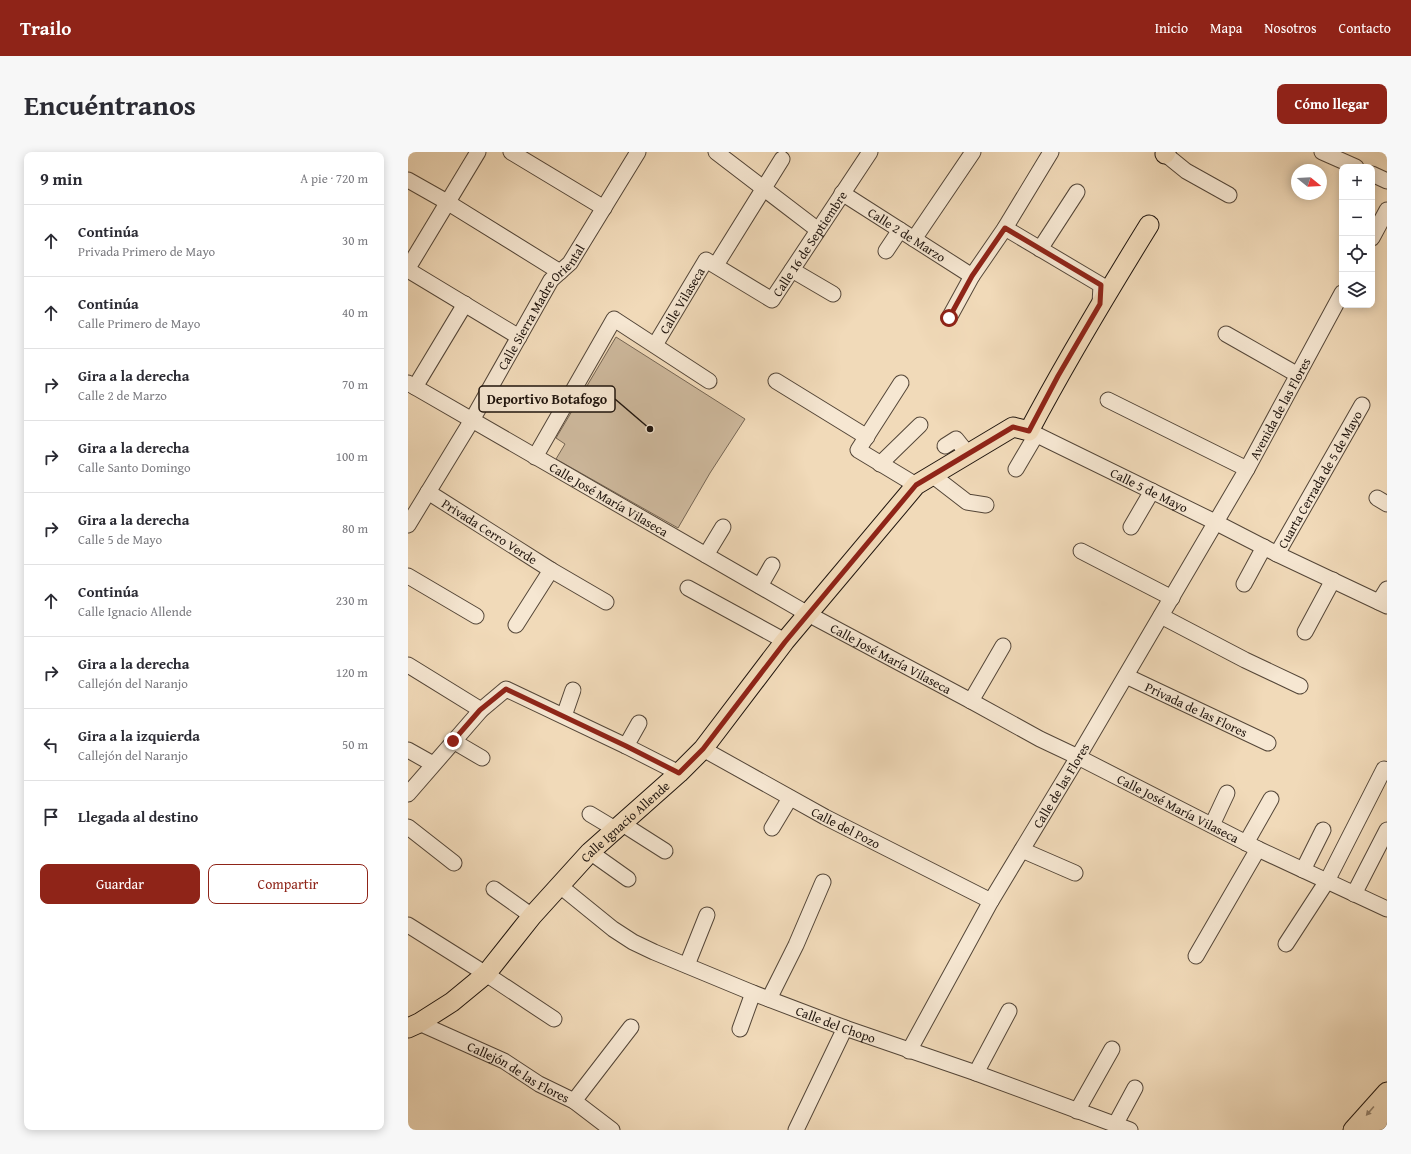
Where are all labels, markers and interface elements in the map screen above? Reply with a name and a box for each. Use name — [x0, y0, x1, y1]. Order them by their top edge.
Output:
text: Trailo — [20, 14, 71, 42]
text: Inicio — [1155, 18, 1188, 38]
text: Mapa — [1210, 18, 1242, 38]
text: Nosotros — [1264, 18, 1317, 38]
text: Contacto — [1339, 18, 1391, 38]
text: Encuéntranos — [24, 84, 196, 125]
button: Cómo llegar — [1277, 84, 1387, 124]
north arrow — [1291, 164, 1327, 200]
map controls — [1339, 164, 1375, 308]
button: + — [1339, 164, 1375, 200]
text: 9 min — [40, 166, 82, 191]
text: A pie · 720 m — [300, 169, 368, 188]
street label: Calle 16 de Septiembre — [767, 187, 851, 300]
button: − — [1339, 200, 1375, 236]
street label: Calle 2 de Marzo — [864, 202, 950, 267]
text: Continúa — [78, 221, 139, 242]
icon: ahead — [40, 230, 62, 252]
text: 30 m — [342, 231, 368, 250]
button: locate — [1339, 236, 1375, 272]
street label: Calle Sierra Madre Oriental — [493, 240, 589, 373]
text: Privada Primero de Mayo — [78, 242, 215, 261]
street label: Calle Vilaseca — [654, 263, 710, 337]
button: layers — [1339, 272, 1375, 308]
text: Continúa — [78, 293, 139, 314]
icon: ahead — [40, 302, 62, 324]
text: 40 m — [342, 303, 368, 322]
route start — [940, 309, 958, 327]
text: Calle Primero de Mayo — [78, 314, 200, 333]
street label: Avenida de las Flores — [1244, 354, 1315, 463]
text: Gira a la derecha — [78, 365, 189, 386]
icon: right — [40, 374, 62, 396]
text: 70 m — [342, 375, 368, 394]
text: Calle 2 de Marzo — [78, 386, 167, 405]
callout: Deportivo Botafogo — [479, 386, 615, 412]
text: Deportivo Botafogo — [487, 389, 608, 409]
street label: Cuarta Cerrada de 5 de Mayo — [1273, 407, 1367, 552]
text: Gira a la derecha — [78, 437, 189, 458]
icon: right — [40, 446, 62, 468]
text: 100 m — [336, 447, 368, 466]
street label: Calle José María Vilaseca — [546, 457, 673, 541]
text: Calle Santo Domingo — [78, 458, 191, 477]
street label: Calle 5 de Mayo — [1107, 463, 1192, 517]
street label: Privada Cerro Verde — [438, 494, 541, 569]
text: Gira a la derecha — [78, 509, 189, 530]
icon: right — [40, 518, 62, 540]
text: 80 m — [342, 519, 368, 538]
text: Calle 5 de Mayo — [78, 530, 162, 549]
text: Continúa — [78, 581, 139, 602]
icon: ahead — [40, 590, 62, 612]
text: 230 m — [336, 591, 368, 610]
text: Calle Ignacio Allende — [78, 602, 192, 621]
street label: Calle José María Vilaseca — [827, 618, 956, 699]
text: Gira a la derecha — [78, 653, 189, 674]
icon: right — [40, 662, 62, 684]
text: 120 m — [336, 663, 368, 682]
text: Callejón del Naranjo — [78, 674, 188, 693]
street label: Privada de las Flores — [1142, 677, 1251, 742]
text: Gira a la izquierda — [78, 725, 200, 746]
route end — [444, 732, 462, 750]
icon: left — [40, 734, 62, 756]
text: 50 m — [342, 735, 368, 754]
street label: Calle de las Flores — [1028, 739, 1094, 832]
text: Callejón del Naranjo — [78, 746, 188, 765]
street label: Calle José María Vilaseca — [1114, 769, 1243, 848]
street label: Calle Ignacio Allende — [576, 776, 674, 866]
street label: Calle del Pozo — [808, 802, 884, 853]
icon: arrive — [40, 806, 62, 828]
text: Llegada al destino — [78, 806, 198, 827]
button: Guardar — [40, 864, 200, 904]
button: Compartir — [208, 864, 368, 904]
street label: Calle del Chopo — [793, 1001, 879, 1047]
street label: Callejón de las Flores — [464, 1036, 573, 1107]
one-way arrow — [1365, 1106, 1375, 1116]

